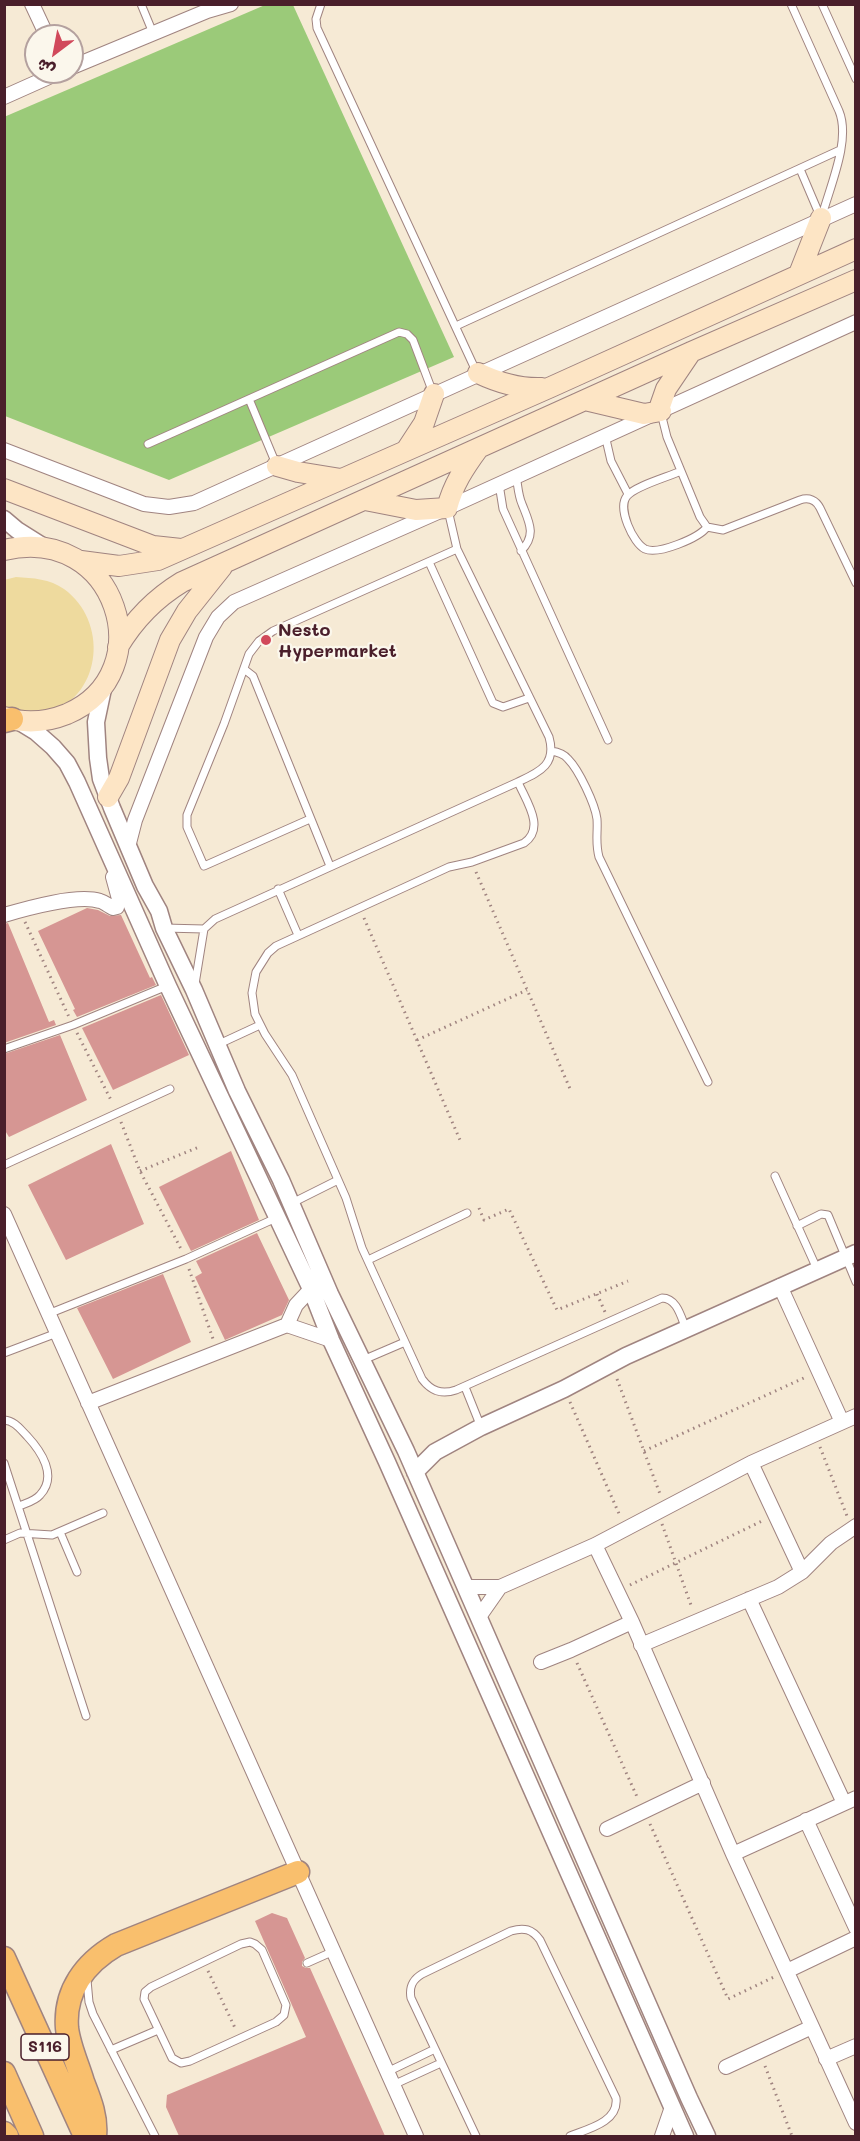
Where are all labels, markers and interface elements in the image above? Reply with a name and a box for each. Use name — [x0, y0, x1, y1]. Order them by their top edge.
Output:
north arrow — [24, 24, 84, 84]
text: ش — [32, 54, 58, 82]
place label: Nesto Hypermarket — [278, 619, 397, 662]
marker: Nesto Hypermarket — [259, 633, 273, 647]
road number: S116 — [21, 2034, 69, 2060]

